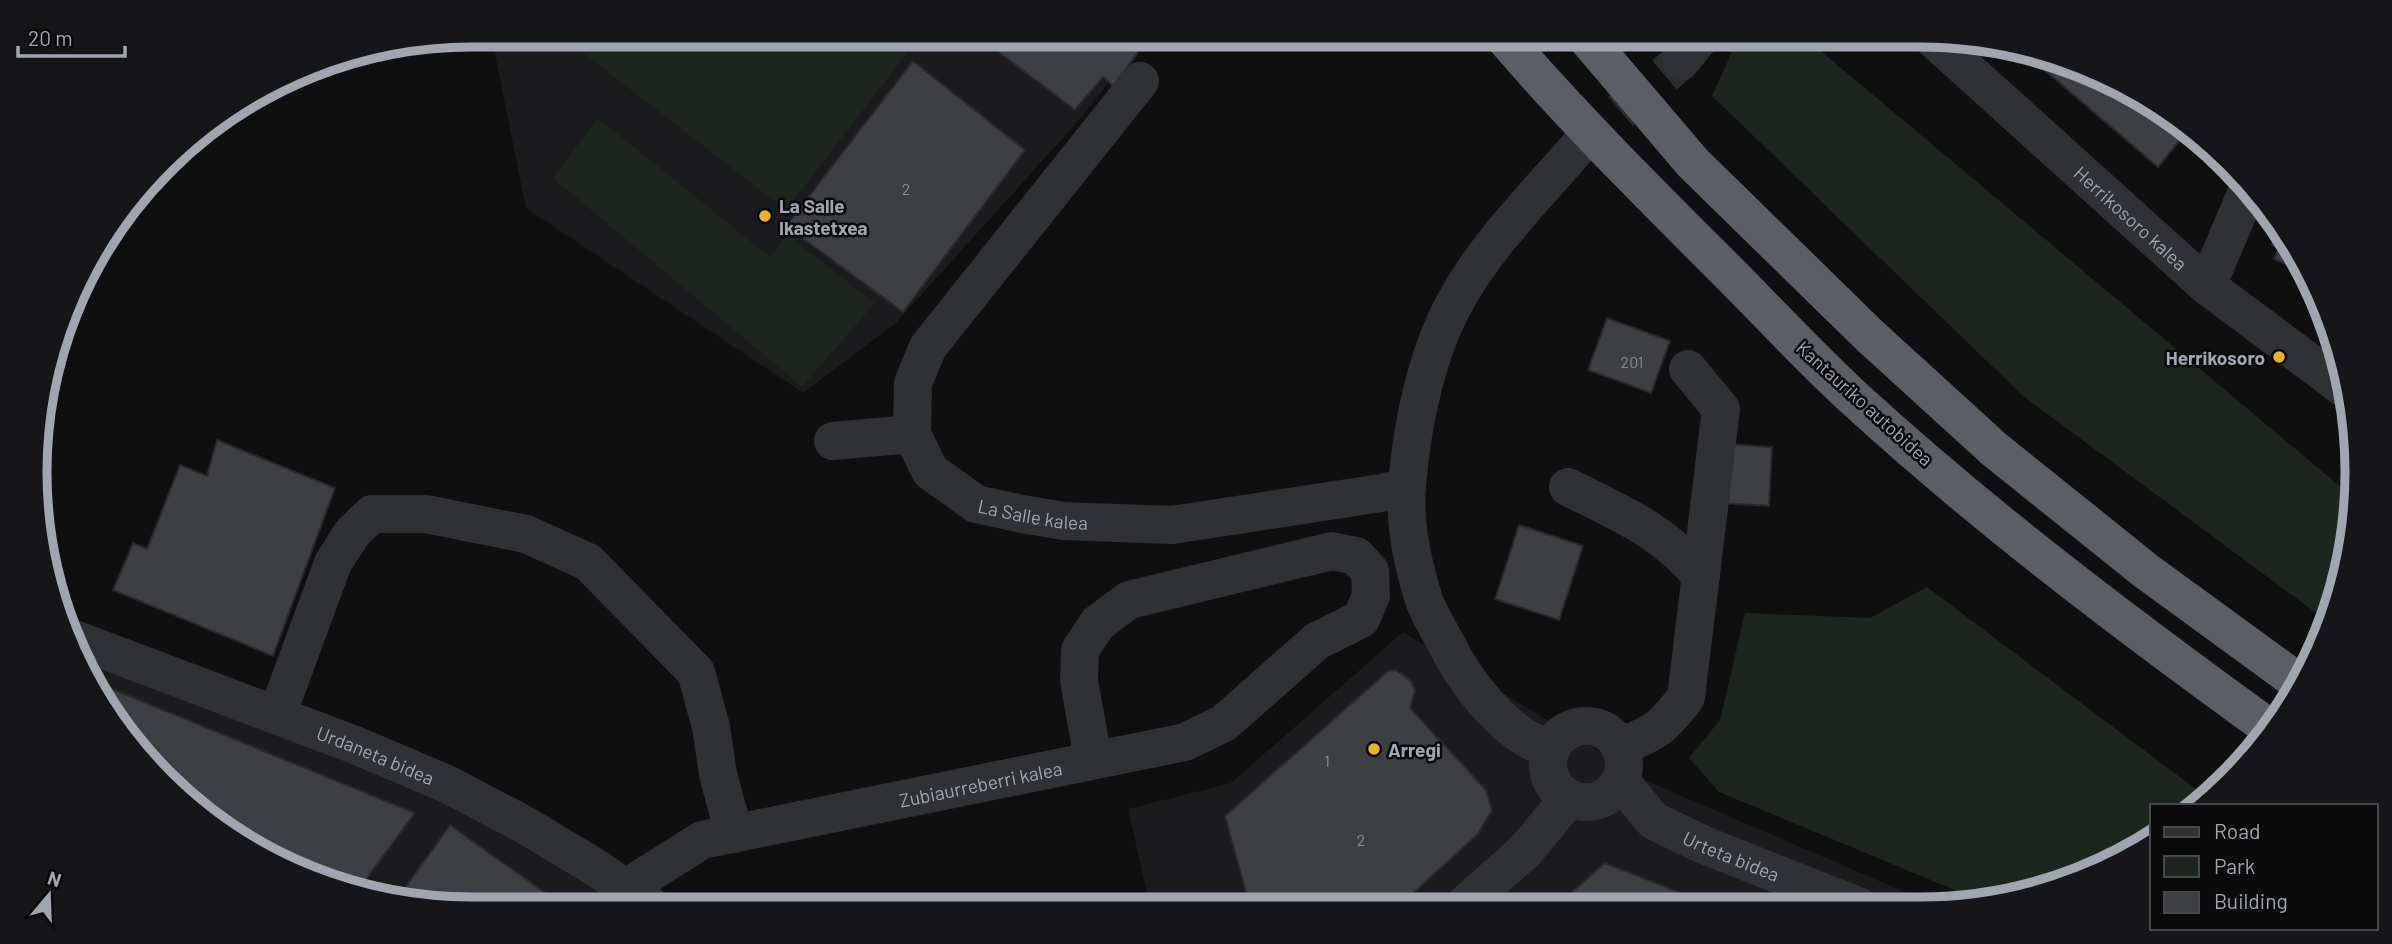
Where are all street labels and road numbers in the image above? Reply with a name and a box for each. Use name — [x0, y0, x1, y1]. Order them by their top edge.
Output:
street label: Herrikosoro kalea — [2070, 161, 2193, 275]
street label: Kantauriko autobidea — [1792, 336, 1938, 470]
street label: La Salle kalea — [976, 493, 1088, 533]
street label: Urdaneta bidea — [314, 720, 438, 789]
street label: Zubiaurreberri kalea — [897, 756, 1064, 811]
street label: Urteta bidea — [1680, 825, 1783, 885]

